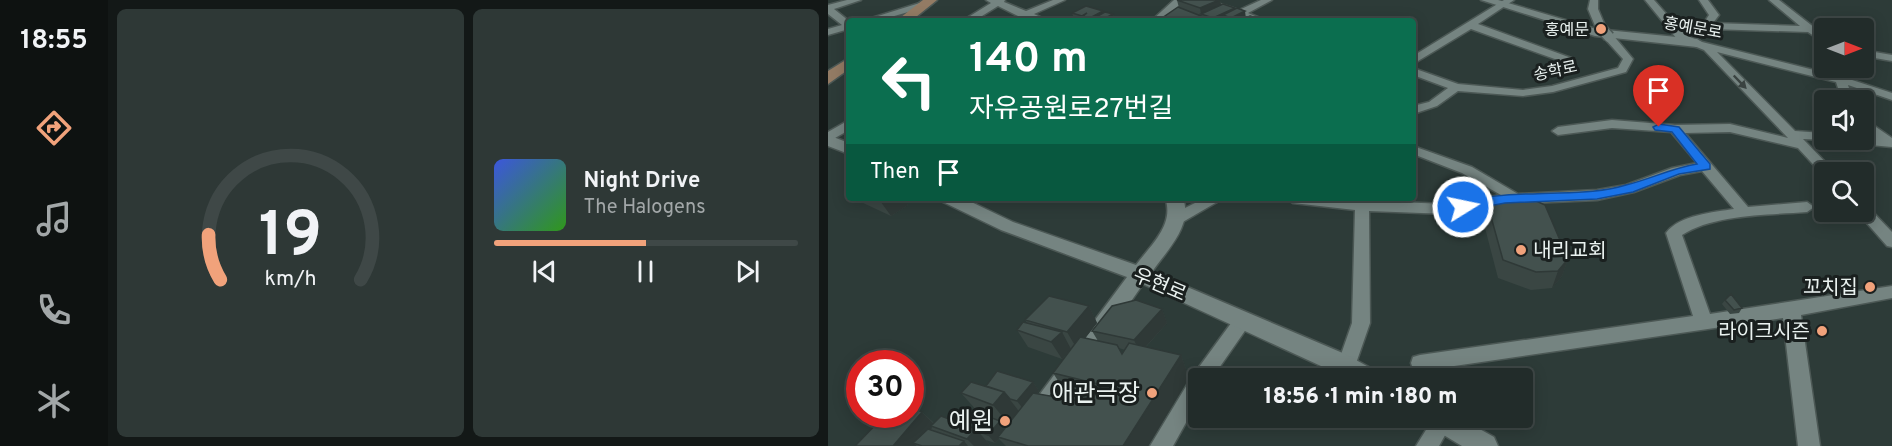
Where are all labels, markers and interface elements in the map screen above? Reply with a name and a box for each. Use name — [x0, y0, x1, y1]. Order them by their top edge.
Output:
street label: 홍예문로 — [1662, 14, 1724, 44]
north arrow — [1814, 18, 1874, 78]
map controls — [1814, 18, 1874, 222]
place label: 홍예문 — [1545, 21, 1589, 41]
marker: 홍예문 — [1594, 22, 1608, 36]
text: 18:55 — [20, 24, 88, 58]
text: 140 m — [969, 34, 1088, 87]
icon: left — [870, 42, 948, 120]
street label: 송학로 — [1532, 58, 1579, 86]
pin — [1633, 65, 1684, 127]
icon: arrive — [1642, 74, 1675, 107]
one-way arrow — [1733, 74, 1747, 89]
button: sound — [1814, 90, 1874, 150]
text: 자유공원로27번길 — [969, 93, 1173, 127]
icon: directions — [33, 107, 75, 149]
icon: arrive — [932, 156, 965, 189]
text: Then — [870, 159, 920, 186]
button: search — [1814, 162, 1874, 222]
text: Night Drive — [584, 168, 700, 195]
position arrow — [1431, 175, 1495, 239]
text: The Halogens — [584, 195, 706, 221]
icon: music — [33, 198, 75, 240]
text: 19 — [259, 199, 322, 278]
place label: 내리교회 — [1533, 239, 1607, 265]
marker: 내리교회 — [1514, 243, 1528, 257]
icon: previous — [528, 255, 561, 288]
icon: pause — [629, 255, 662, 288]
icon: next — [731, 255, 764, 288]
street label: 우현로 — [1129, 263, 1190, 309]
text: km/h — [264, 266, 316, 293]
place label: 꼬치집 — [1803, 276, 1858, 302]
marker: 꼬치집 — [1863, 280, 1877, 294]
icon: phone — [33, 289, 75, 331]
place label: 라이크시즌 — [1718, 320, 1810, 346]
marker: 라이크시즌 — [1815, 324, 1829, 338]
speed limit sign: 30 — [846, 350, 924, 428]
icon: climate — [33, 380, 75, 422]
place label: 애관극장 — [1052, 380, 1140, 410]
text: 18:56 · 1 min · 180 m — [1264, 384, 1457, 411]
marker: 애관극장 — [1145, 386, 1159, 400]
place label: 예원 — [949, 408, 993, 438]
marker: 예원 — [998, 414, 1012, 428]

